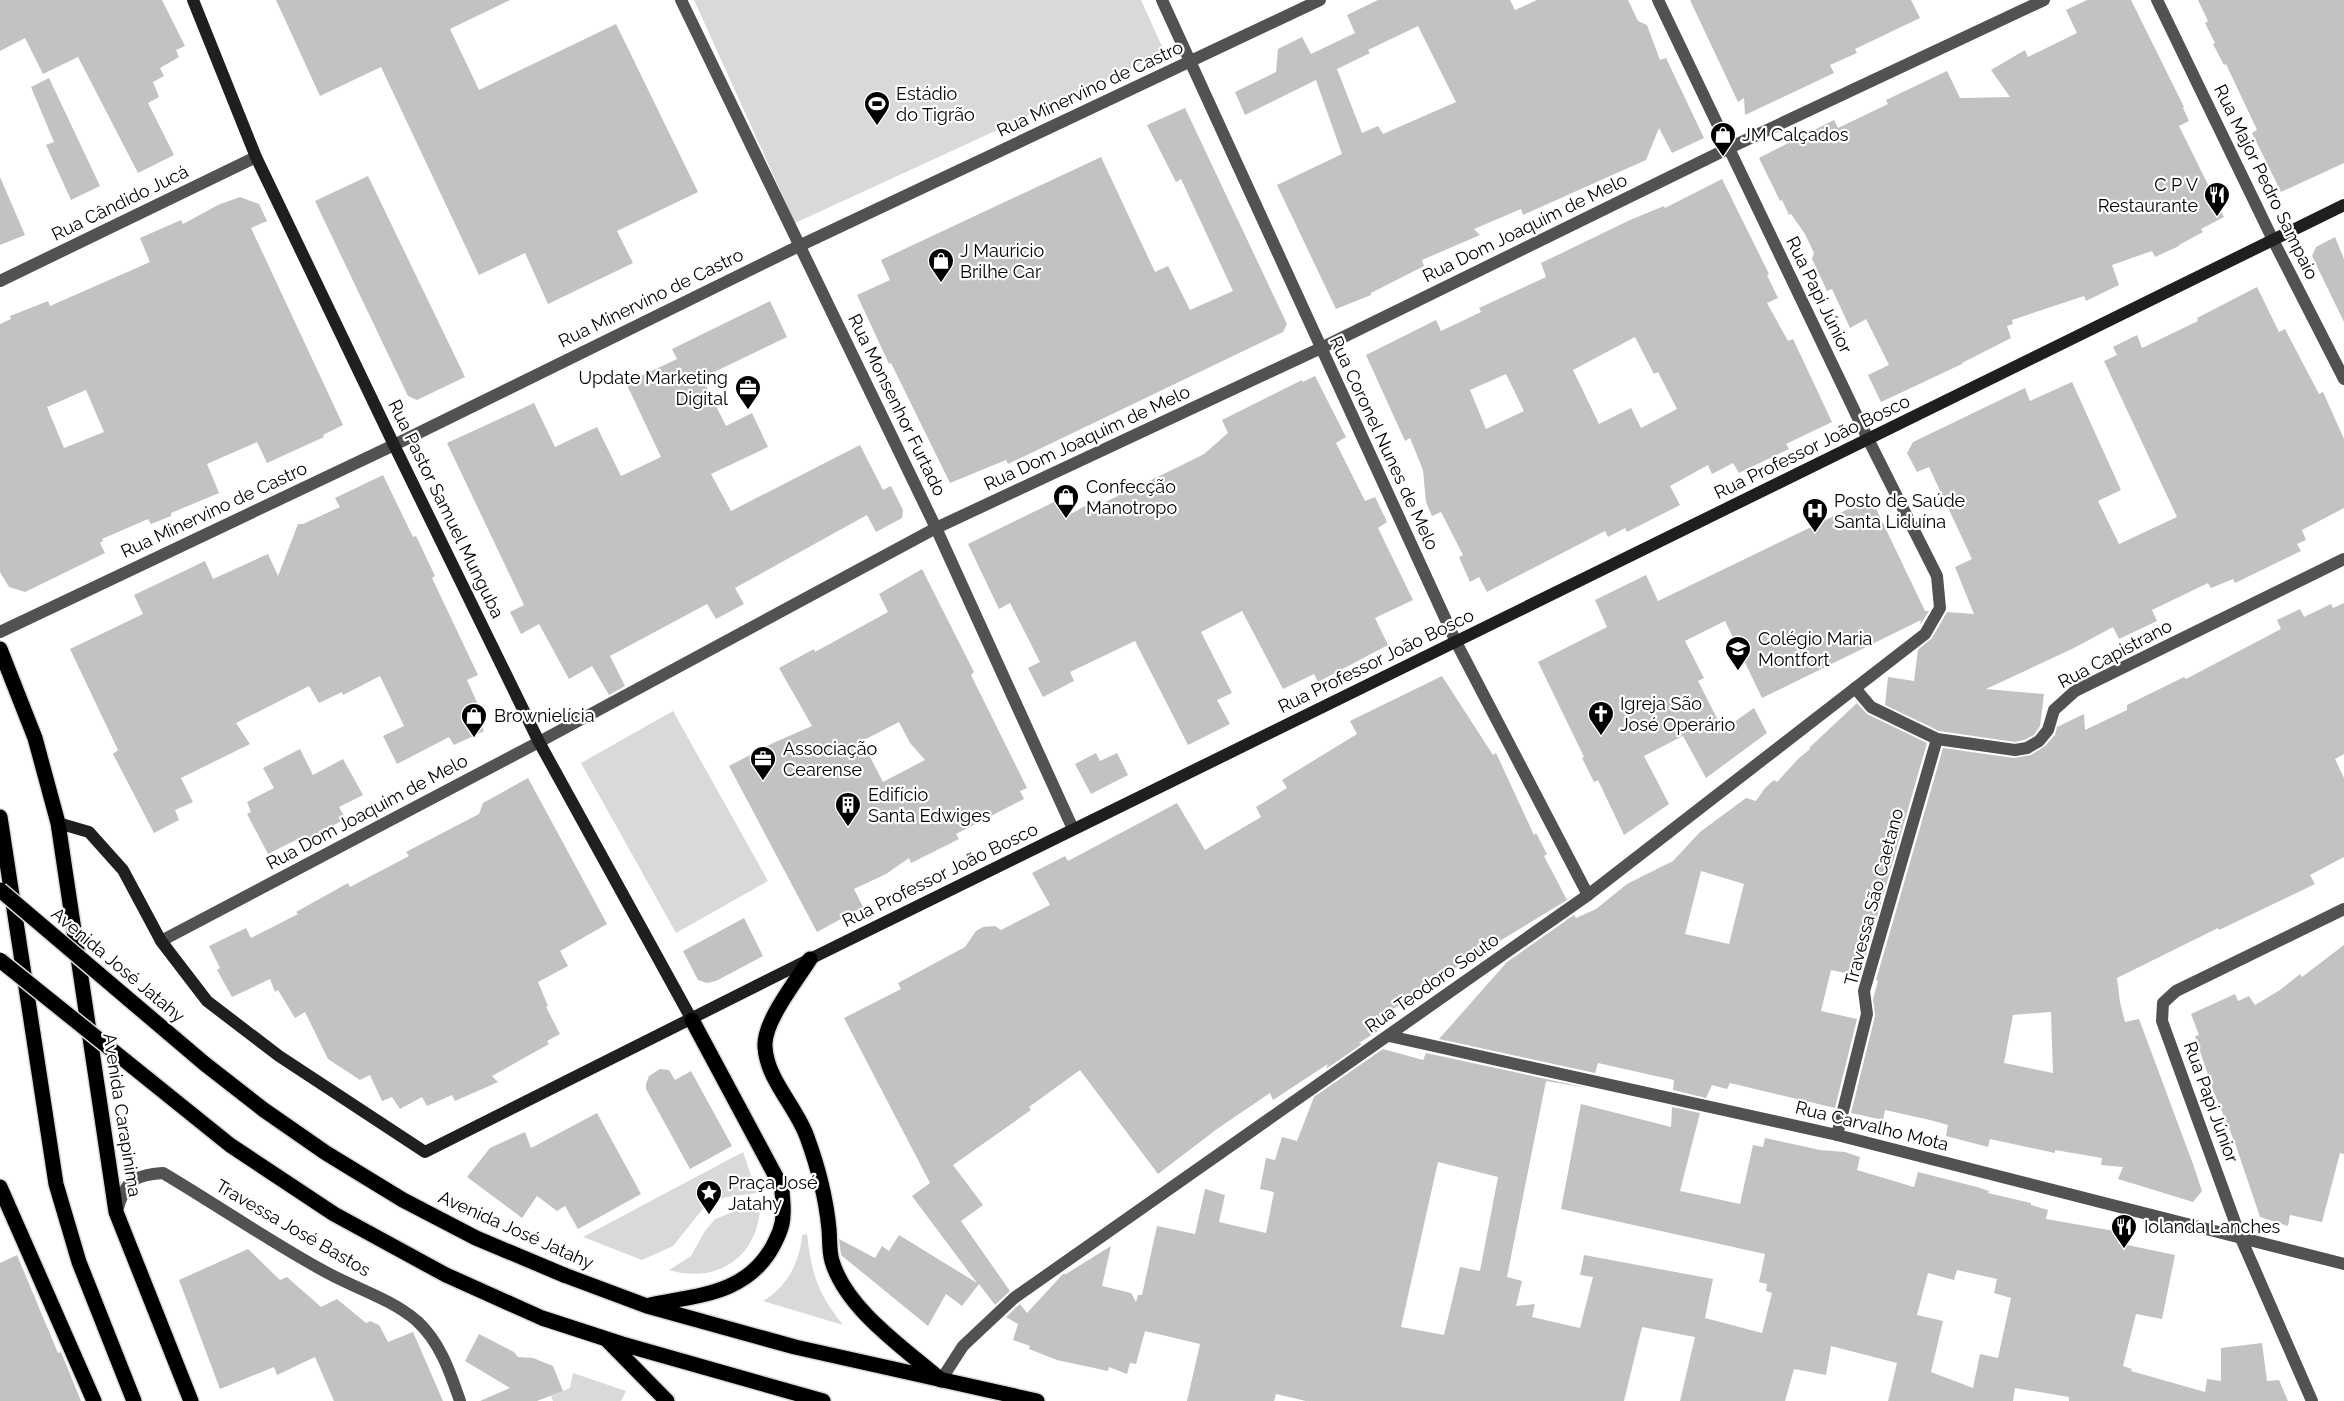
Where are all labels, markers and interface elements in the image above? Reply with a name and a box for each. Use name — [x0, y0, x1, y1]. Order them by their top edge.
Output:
street label: Rua Minervino de Castro — [993, 36, 1187, 141]
street label: Rua Major Pedro Sampaio — [2210, 81, 2323, 283]
place label: Estádio do Tigrão — [896, 83, 975, 125]
sports icon: Estádio do Tigrão — [862, 89, 892, 127]
shop icon: JM Calçados — [1708, 120, 1738, 158]
place label: JM Calçados — [1742, 124, 1849, 145]
street label: Rua Cândido Jucá — [48, 160, 192, 245]
street label: Rua Dom Joaquim de Melo — [1419, 169, 1631, 286]
place label: C P V Restaurante — [2098, 174, 2198, 216]
restaurant icon: C P V Restaurante — [2202, 180, 2232, 218]
street label: Rua Papi Júnior — [1782, 233, 1857, 357]
place label: J Mauricio Brilhe Car — [960, 240, 1044, 282]
street label: Rua Minervino de Castro — [555, 243, 747, 351]
shop icon: J Mauricio Brilhe Car — [926, 246, 956, 284]
street label: Rua Monsenhor Furtado — [844, 310, 951, 499]
street label: Rua Coronel Nunes de Melo — [1326, 332, 1443, 553]
place label: Update Marketing Digital — [579, 367, 728, 409]
office icon: Update Marketing Digital — [733, 373, 763, 411]
street label: Rua Dom Joaquim de Melo — [980, 380, 1193, 495]
street label: Rua Professor João Bosco — [1711, 390, 1913, 503]
street label: Rua Pastor Samuel Munguba — [384, 396, 509, 621]
street label: Rua Minervino de Castro — [117, 457, 311, 562]
place label: Confecção Manotropo — [1086, 476, 1177, 518]
shop icon: Confecção Manotropo — [1051, 482, 1081, 520]
place label: Posto de Saúde Santa Liduína — [1834, 490, 1966, 532]
hospital icon: Posto de Saúde Santa Liduína — [1800, 496, 1830, 534]
street label: Rua Professor João Bosco — [1275, 604, 1477, 717]
street label: Rua Capistrano — [2054, 615, 2176, 692]
place label: Colégio Maria Montfort — [1758, 628, 1872, 670]
school or university icon: Colégio Maria Montfort — [1723, 634, 1753, 672]
place label: Igreja São José Operário — [1620, 693, 1736, 735]
church icon: Igreja São José Operário — [1586, 699, 1616, 737]
shop icon: Brownielícia — [459, 701, 489, 739]
place label: Brownielícia — [494, 705, 594, 726]
place label: Associação Cearense — [783, 738, 877, 780]
office icon: Associação Cearense — [748, 744, 778, 782]
street label: Rua Dom Joaquim de Melo — [263, 749, 471, 874]
place label: Edifício Santa Edwiges — [868, 784, 991, 826]
building icon: Edifício Santa Edwiges — [833, 790, 863, 828]
street label: Travessa São Caetano — [1840, 806, 1907, 988]
street label: Rua Professor João Bosco — [839, 818, 1041, 931]
street label: Avenida José Jatahy — [47, 903, 189, 1027]
street label: Rua Teodoro Souto — [1361, 928, 1503, 1037]
street label: Avenida Carapinima — [99, 1032, 146, 1198]
street label: Rua Papi Júnior — [2180, 1038, 2243, 1166]
street label: Rua Carvalho Mota — [1793, 1096, 1951, 1155]
place label: Praça José Jatahy — [728, 1172, 818, 1214]
street label: Travessa José Bastos — [212, 1175, 375, 1281]
place icon: Praça José Jatahy — [694, 1178, 724, 1216]
street label: Avenida José Jatahy — [435, 1186, 597, 1273]
restaurant icon: Iolanda Lanches — [2109, 1212, 2139, 1250]
place label: Iolanda Lanches — [2144, 1216, 2281, 1237]

